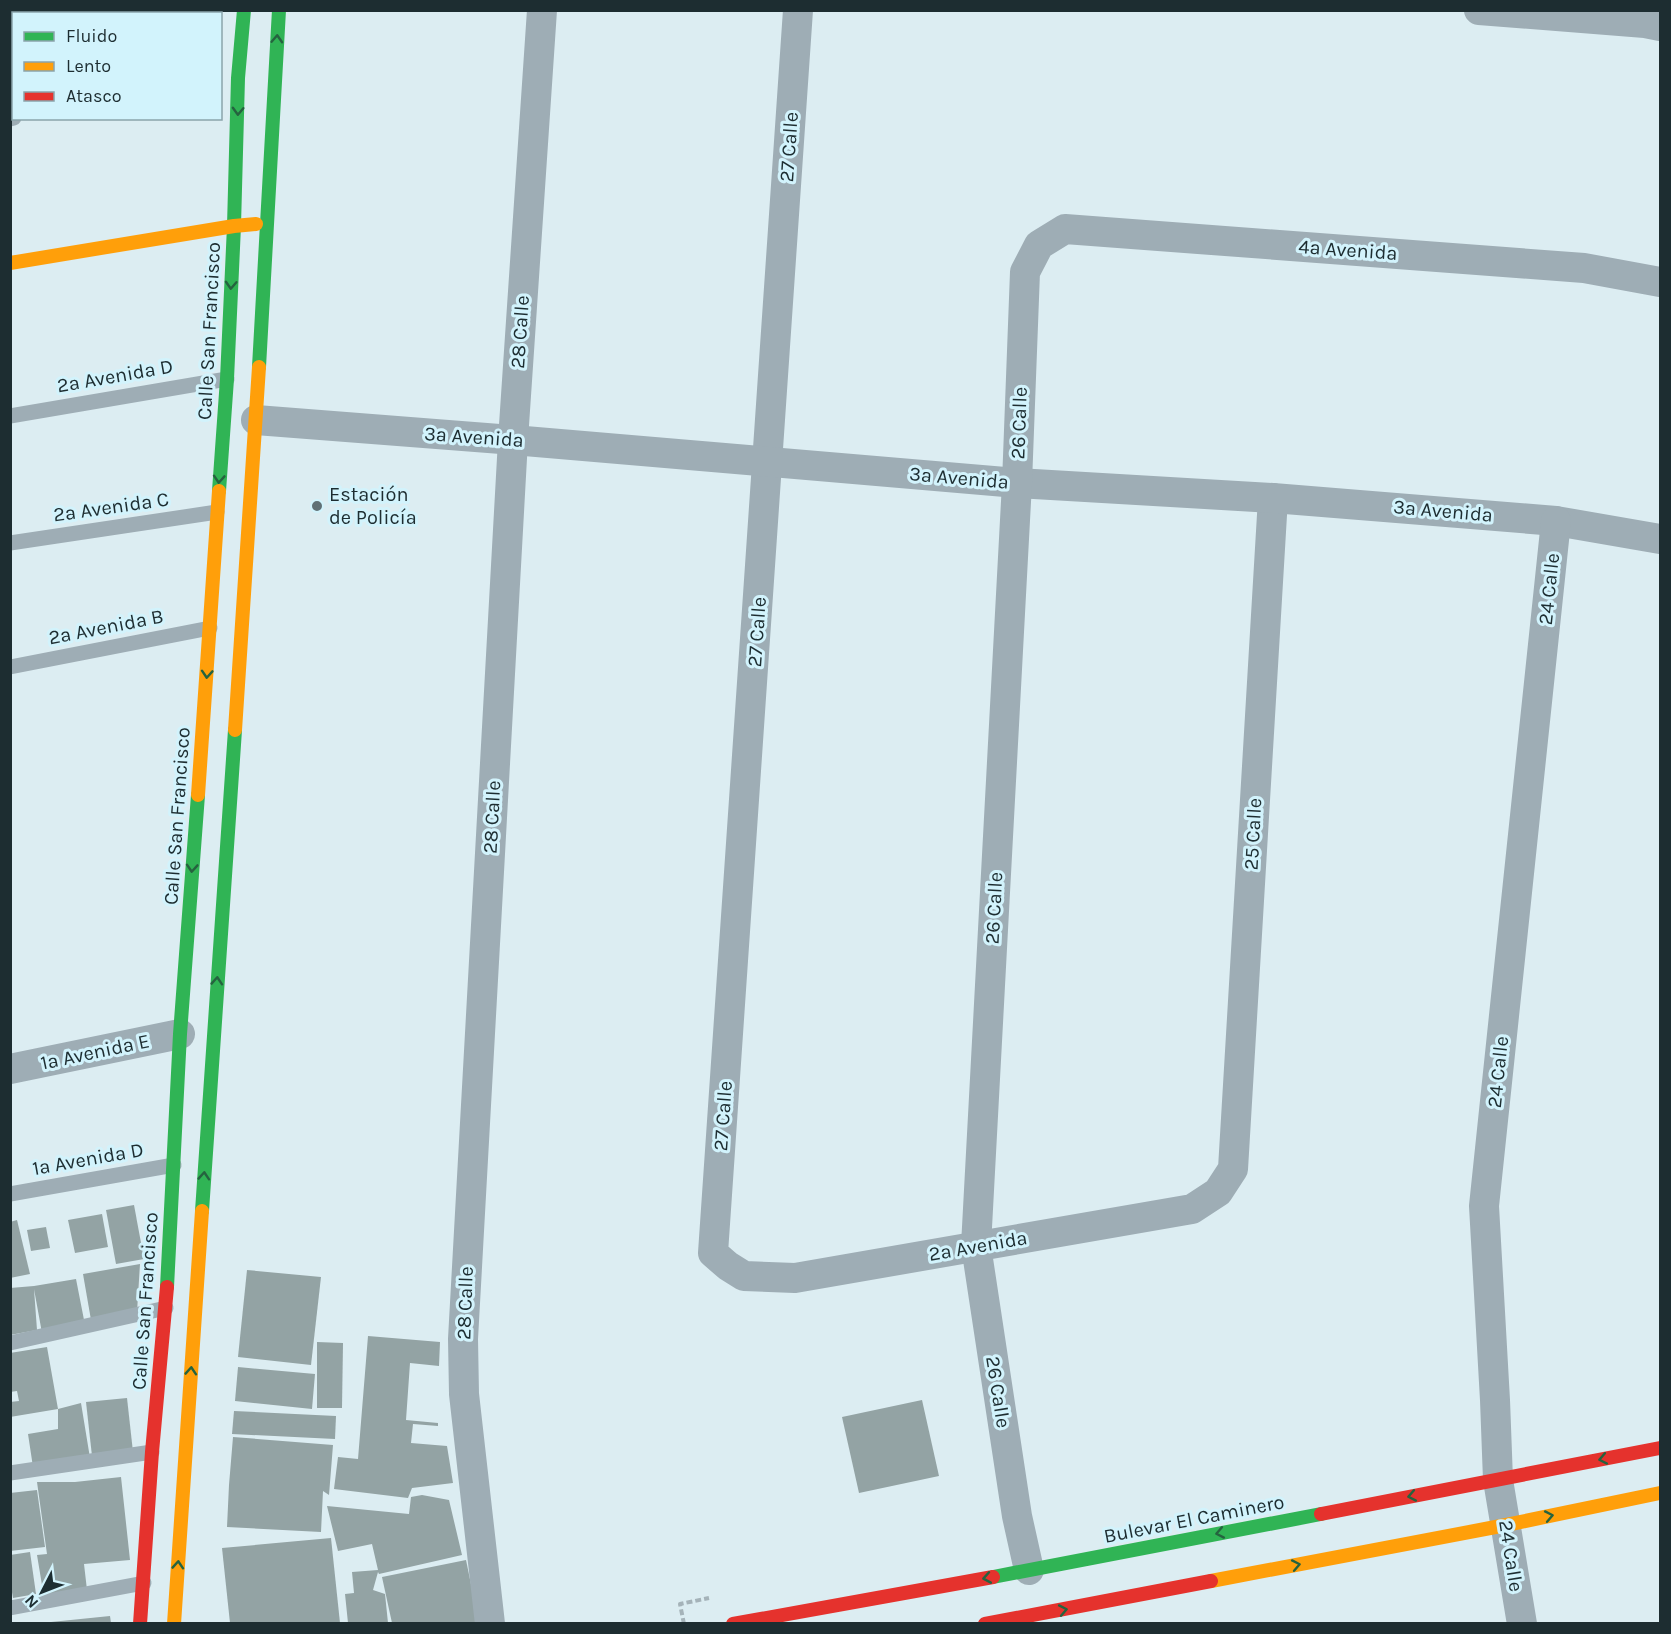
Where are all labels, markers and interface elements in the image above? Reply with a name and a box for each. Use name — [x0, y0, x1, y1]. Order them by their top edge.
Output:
legend — [12, 12, 222, 120]
text: Fluido — [66, 25, 117, 47]
one-way arrow — [271, 35, 284, 44]
text: Lento — [66, 55, 111, 77]
text: Atasco — [66, 85, 122, 107]
one-way arrow — [231, 106, 244, 115]
street label: 27 Calle — [775, 111, 803, 183]
street label: 4a Avenida — [1298, 235, 1398, 265]
street label: Calle San Francisco — [193, 241, 225, 421]
one-way arrow — [225, 280, 238, 289]
street label: 28 Calle — [506, 295, 534, 369]
street label: 2a Avenida D — [55, 354, 175, 398]
street label: 26 Calle — [1006, 386, 1032, 460]
street label: 3a Avenida — [423, 422, 525, 452]
street label: 3a Avenida — [908, 462, 1010, 494]
one-way arrow — [213, 475, 226, 484]
place label: Estación de Policía — [329, 483, 417, 529]
street label: 2a Avenida C — [52, 487, 170, 527]
street label: 3a Avenida — [1392, 495, 1494, 527]
marker: Estación de Policía — [310, 499, 324, 513]
street label: 24 Calle — [1534, 552, 1564, 626]
street label: 27 Calle — [743, 596, 771, 668]
street label: 2a Avenida B — [46, 605, 166, 649]
one-way arrow — [201, 669, 214, 678]
street label: Calle San Francisco — [159, 726, 195, 906]
street label: 28 Calle — [479, 780, 505, 854]
street label: 25 Calle — [1240, 797, 1266, 871]
one-way arrow — [186, 864, 199, 873]
street label: 26 Calle — [981, 871, 1007, 945]
one-way arrow — [211, 977, 224, 986]
street label: 1a Avenida E — [39, 1029, 151, 1075]
street label: 24 Calle — [1483, 1035, 1513, 1109]
street label: 27 Calle — [709, 1080, 737, 1152]
street label: 1a Avenida D — [31, 1138, 145, 1180]
one-way arrow — [197, 1172, 210, 1181]
street label: Calle San Francisco — [127, 1211, 163, 1391]
street label: 2a Avenida — [927, 1226, 1029, 1266]
street label: 28 Calle — [452, 1266, 478, 1340]
street label: 26 Calle — [981, 1354, 1015, 1430]
one-way arrow — [184, 1366, 197, 1375]
one-way arrow — [1598, 1452, 1608, 1465]
one-way arrow — [1407, 1489, 1417, 1502]
street label: Bulevar El Caminero — [1102, 1490, 1286, 1548]
one-way arrow — [1544, 1510, 1554, 1523]
street label: 24 Calle — [1494, 1519, 1528, 1593]
one-way arrow — [1215, 1526, 1225, 1539]
one-way arrow — [1291, 1559, 1301, 1572]
one-way arrow — [171, 1561, 184, 1570]
north arrow — [12, 1562, 72, 1622]
one-way arrow — [983, 1571, 993, 1584]
text: N — [20, 1591, 42, 1612]
one-way arrow — [1058, 1604, 1068, 1617]

